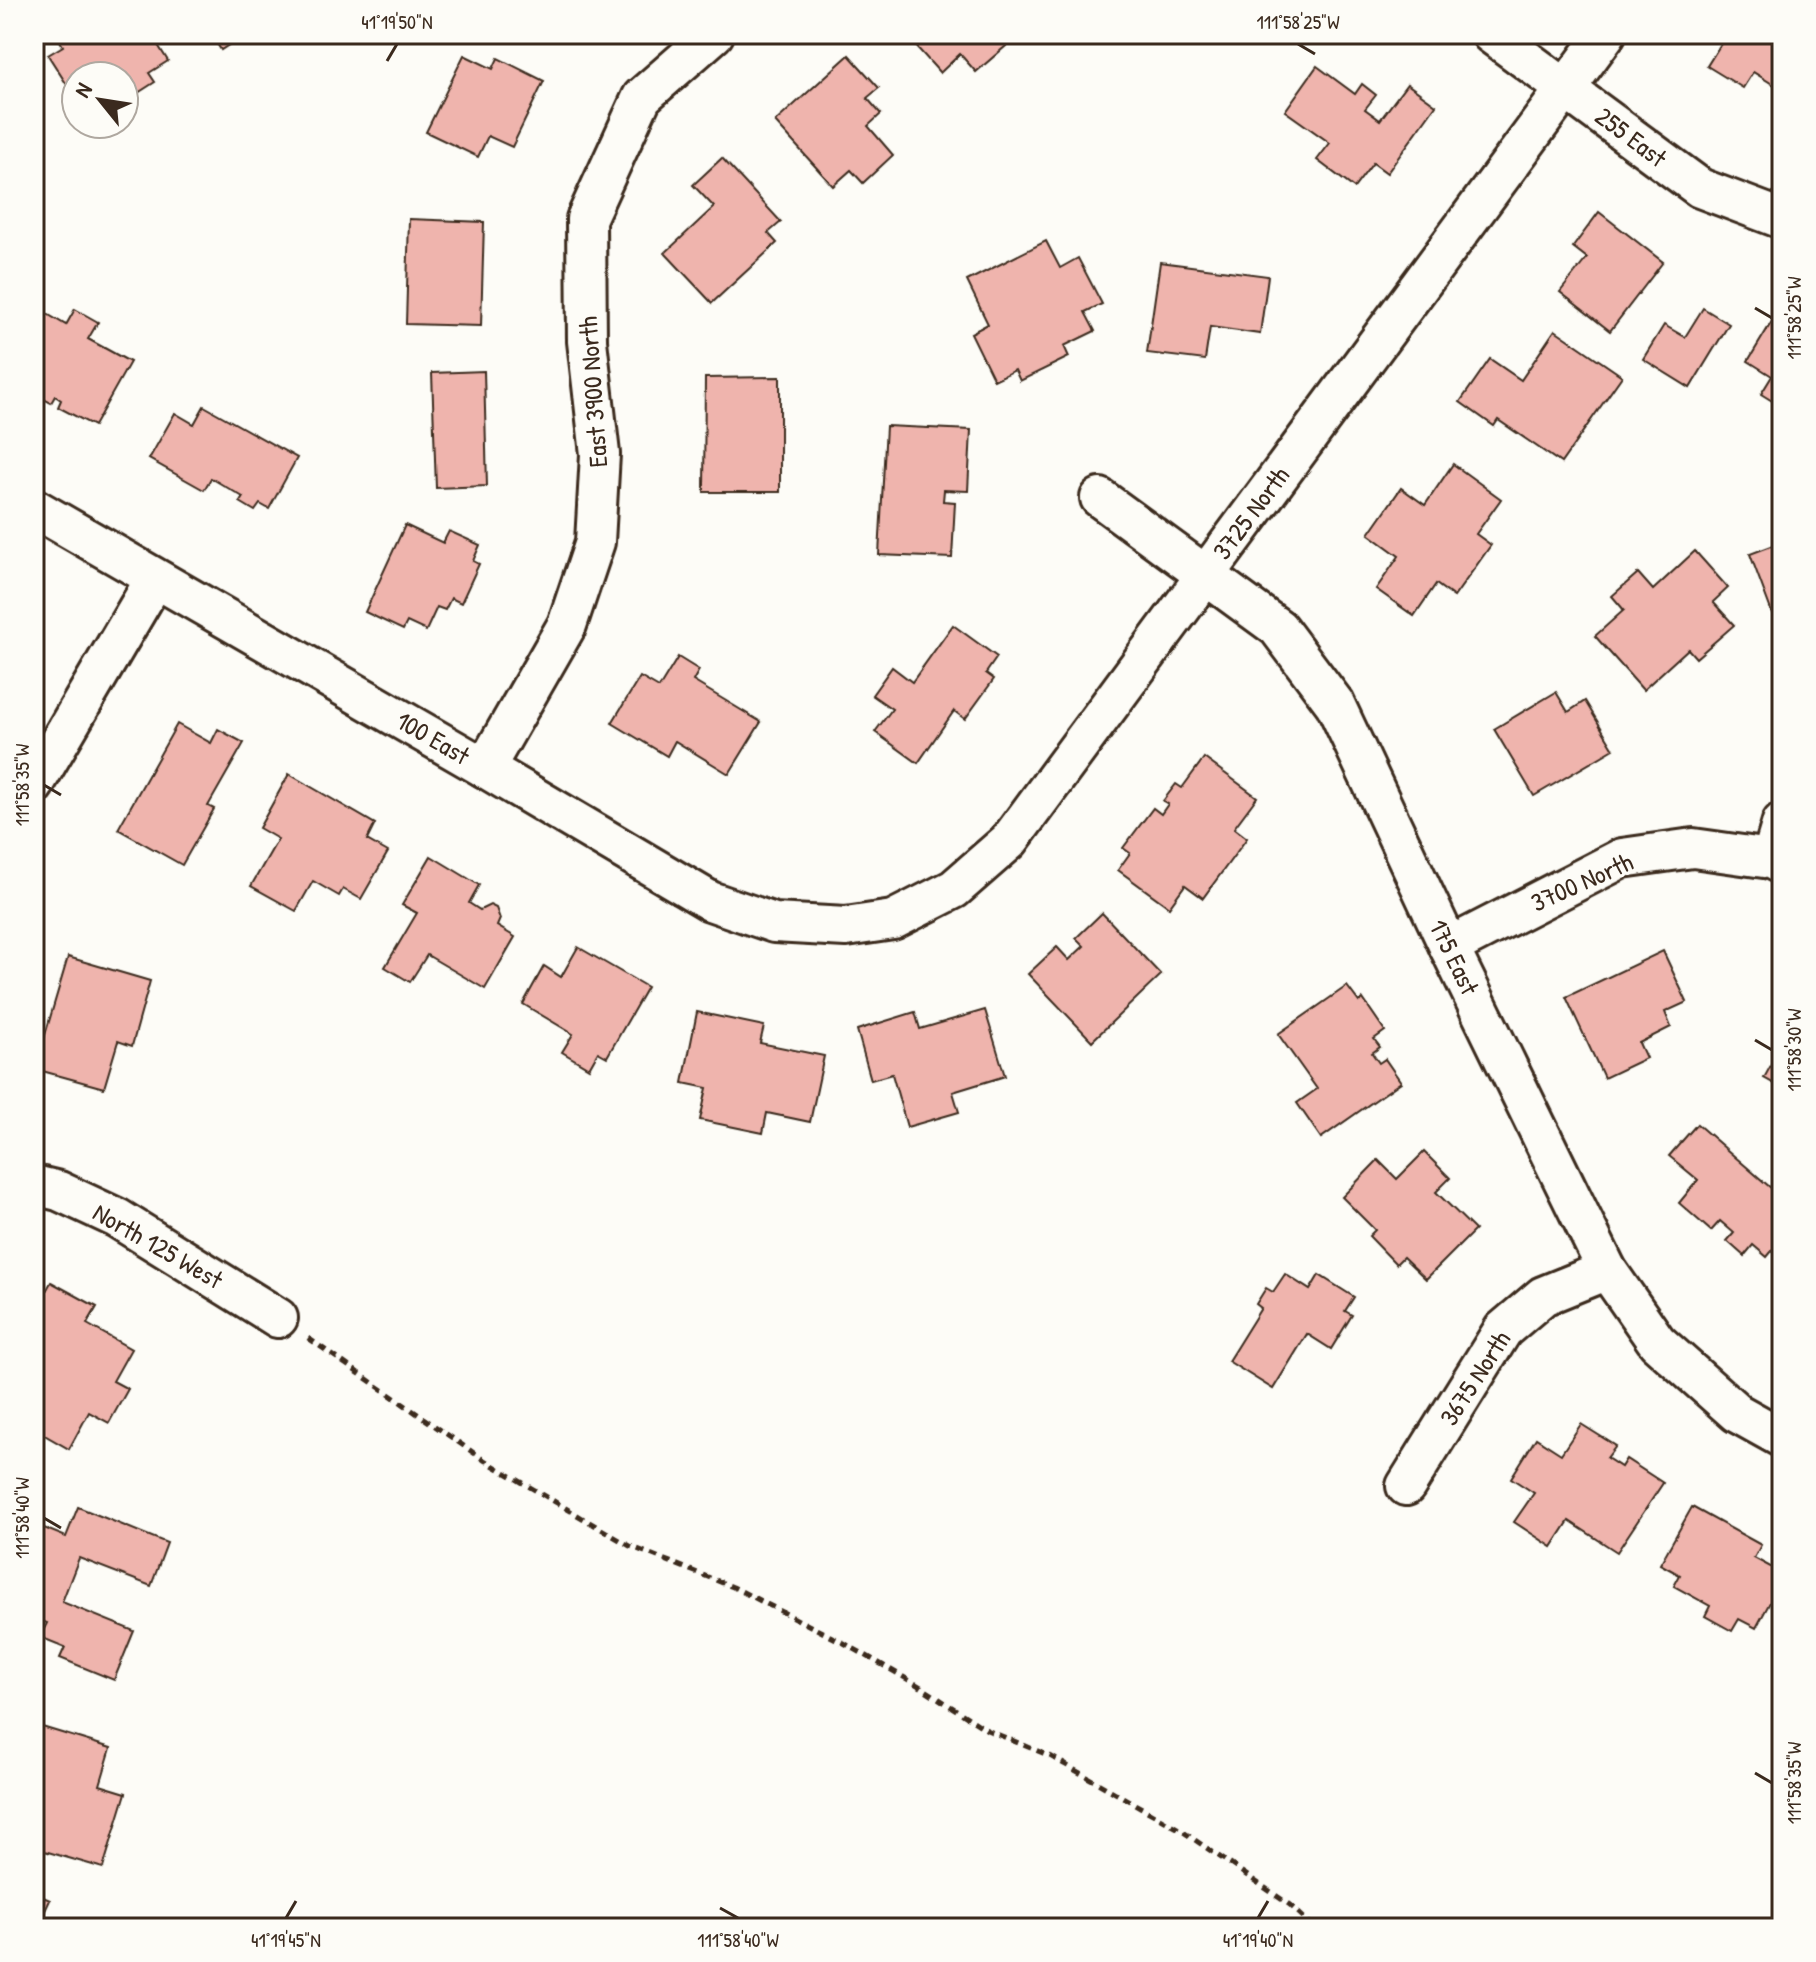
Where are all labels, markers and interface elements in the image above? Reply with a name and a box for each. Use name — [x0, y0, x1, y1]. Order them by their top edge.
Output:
text: 41°19'50"N — [361, 8, 433, 35]
text: 111°58'25"W — [1256, 8, 1340, 35]
north arrow — [60, 60, 140, 140]
text: N — [67, 77, 99, 103]
street label: 255 East — [1589, 98, 1675, 176]
text: 111°58'25"W — [1780, 276, 1807, 360]
street label: East 3900 North — [570, 315, 615, 469]
street label: 3725 North — [1204, 459, 1297, 566]
street label: 100 East — [390, 703, 477, 773]
text: 111°58'35"W — [8, 743, 35, 826]
street label: 3700 North — [1525, 844, 1638, 919]
street label: 175 East — [1421, 913, 1488, 1001]
text: 111°58'30"W — [1780, 1008, 1807, 1092]
street label: North 125 West — [87, 1194, 230, 1297]
street label: 3675 North — [1431, 1324, 1518, 1432]
text: 111°58'40"W — [8, 1476, 35, 1559]
text: 111°58'35"W — [1780, 1741, 1807, 1824]
text: 41°19'45"N — [251, 1926, 321, 1953]
text: 111°58'40"W — [697, 1926, 780, 1953]
text: 41°19'40"N — [1223, 1926, 1293, 1953]

